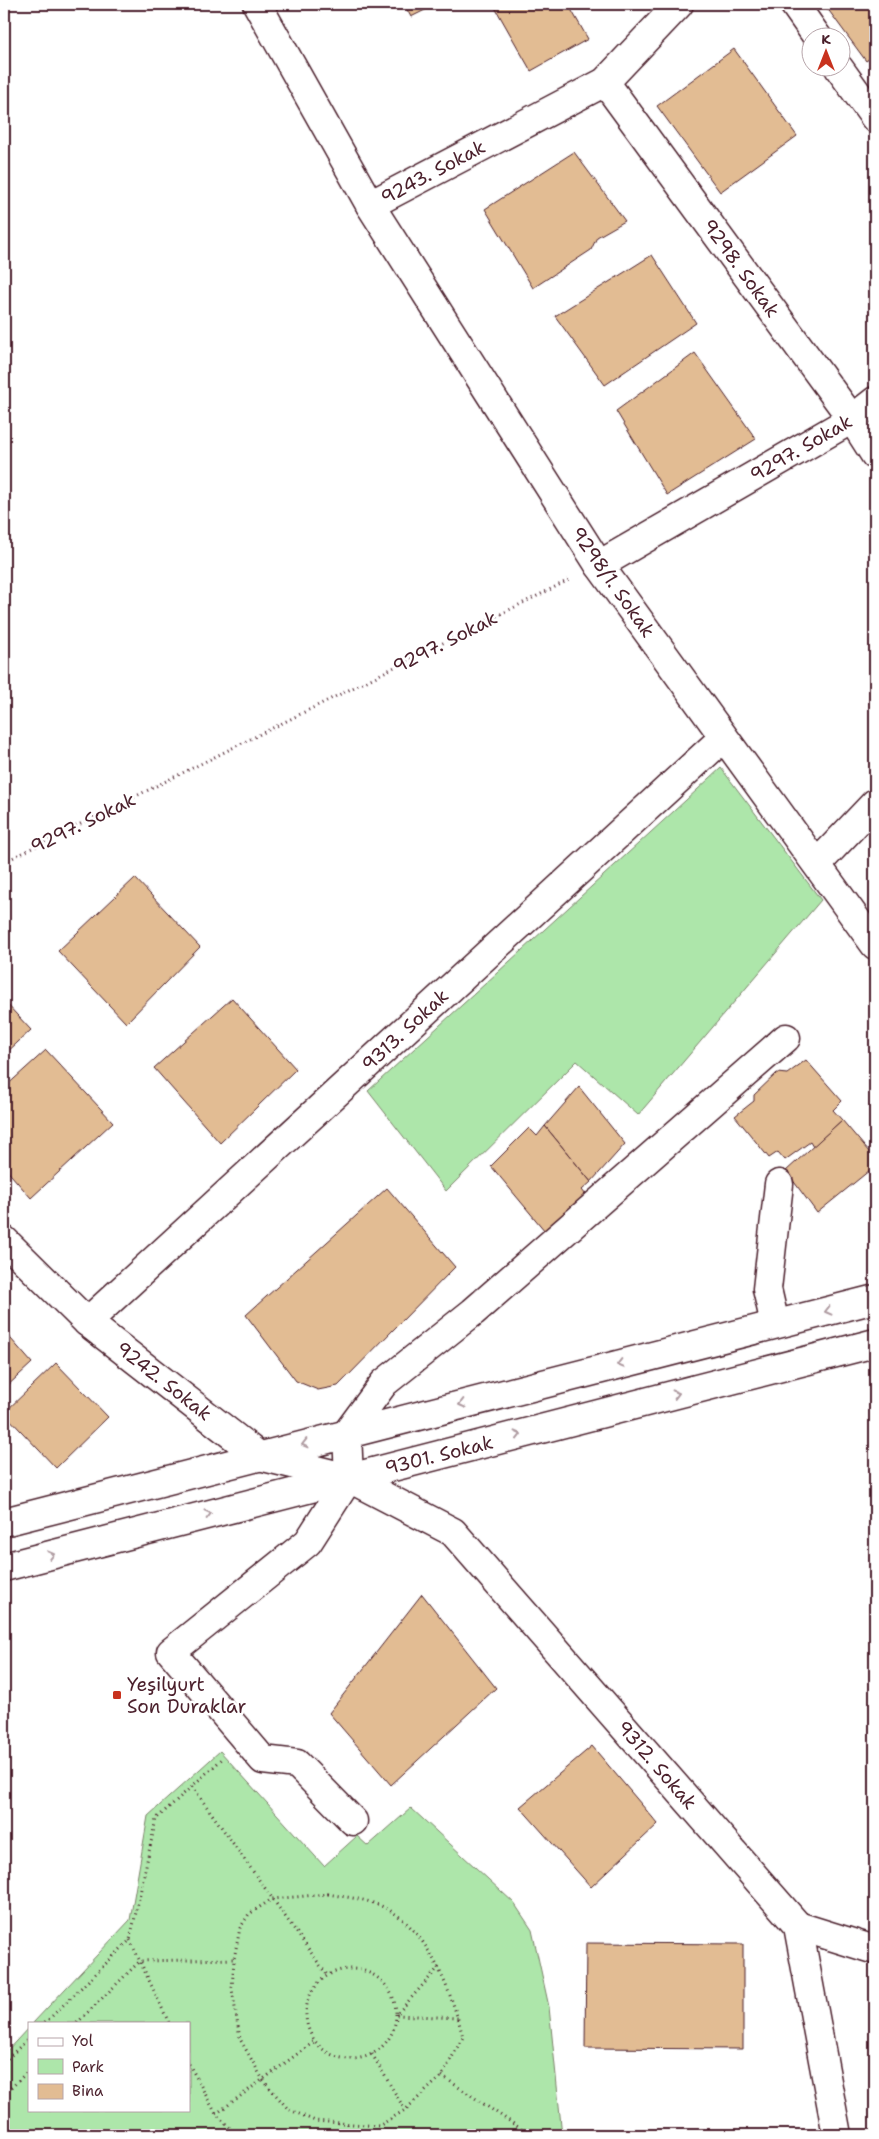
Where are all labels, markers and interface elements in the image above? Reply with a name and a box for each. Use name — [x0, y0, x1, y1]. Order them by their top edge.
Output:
north arrow — [802, 28, 852, 78]
text: K — [821, 30, 831, 48]
street label: 9243. Sokak — [376, 134, 490, 210]
street label: 9298. Sokak — [697, 214, 785, 322]
street label: 9297. Sokak — [745, 409, 857, 487]
street label: 9298/1. Sokak — [566, 522, 661, 642]
street label: 9297. Sokak — [388, 605, 502, 679]
street label: 9297. Sokak — [26, 787, 140, 859]
street label: 9313. Sokak — [356, 983, 454, 1077]
one-way arrow — [824, 1305, 832, 1316]
street label: 9242. Sokak — [111, 1336, 217, 1426]
one-way arrow — [615, 1358, 624, 1369]
one-way arrow — [671, 1389, 680, 1400]
one-way arrow — [458, 1398, 467, 1409]
street label: 9301. Sokak — [382, 1429, 496, 1481]
one-way arrow — [514, 1430, 522, 1440]
one-way arrow — [300, 1438, 309, 1449]
one-way arrow — [204, 1509, 213, 1520]
one-way arrow — [46, 1550, 55, 1561]
place label: Yeşilyurt Son Duraklar — [127, 1672, 247, 1719]
marker: Yeşilyurt Son Duraklar — [111, 1689, 123, 1701]
street label: 9312. Sokak — [611, 1715, 703, 1815]
legend — [28, 2022, 190, 2112]
text: Yol — [72, 2031, 94, 2051]
text: Park — [72, 2057, 104, 2077]
text: Bina — [72, 2081, 104, 2101]

